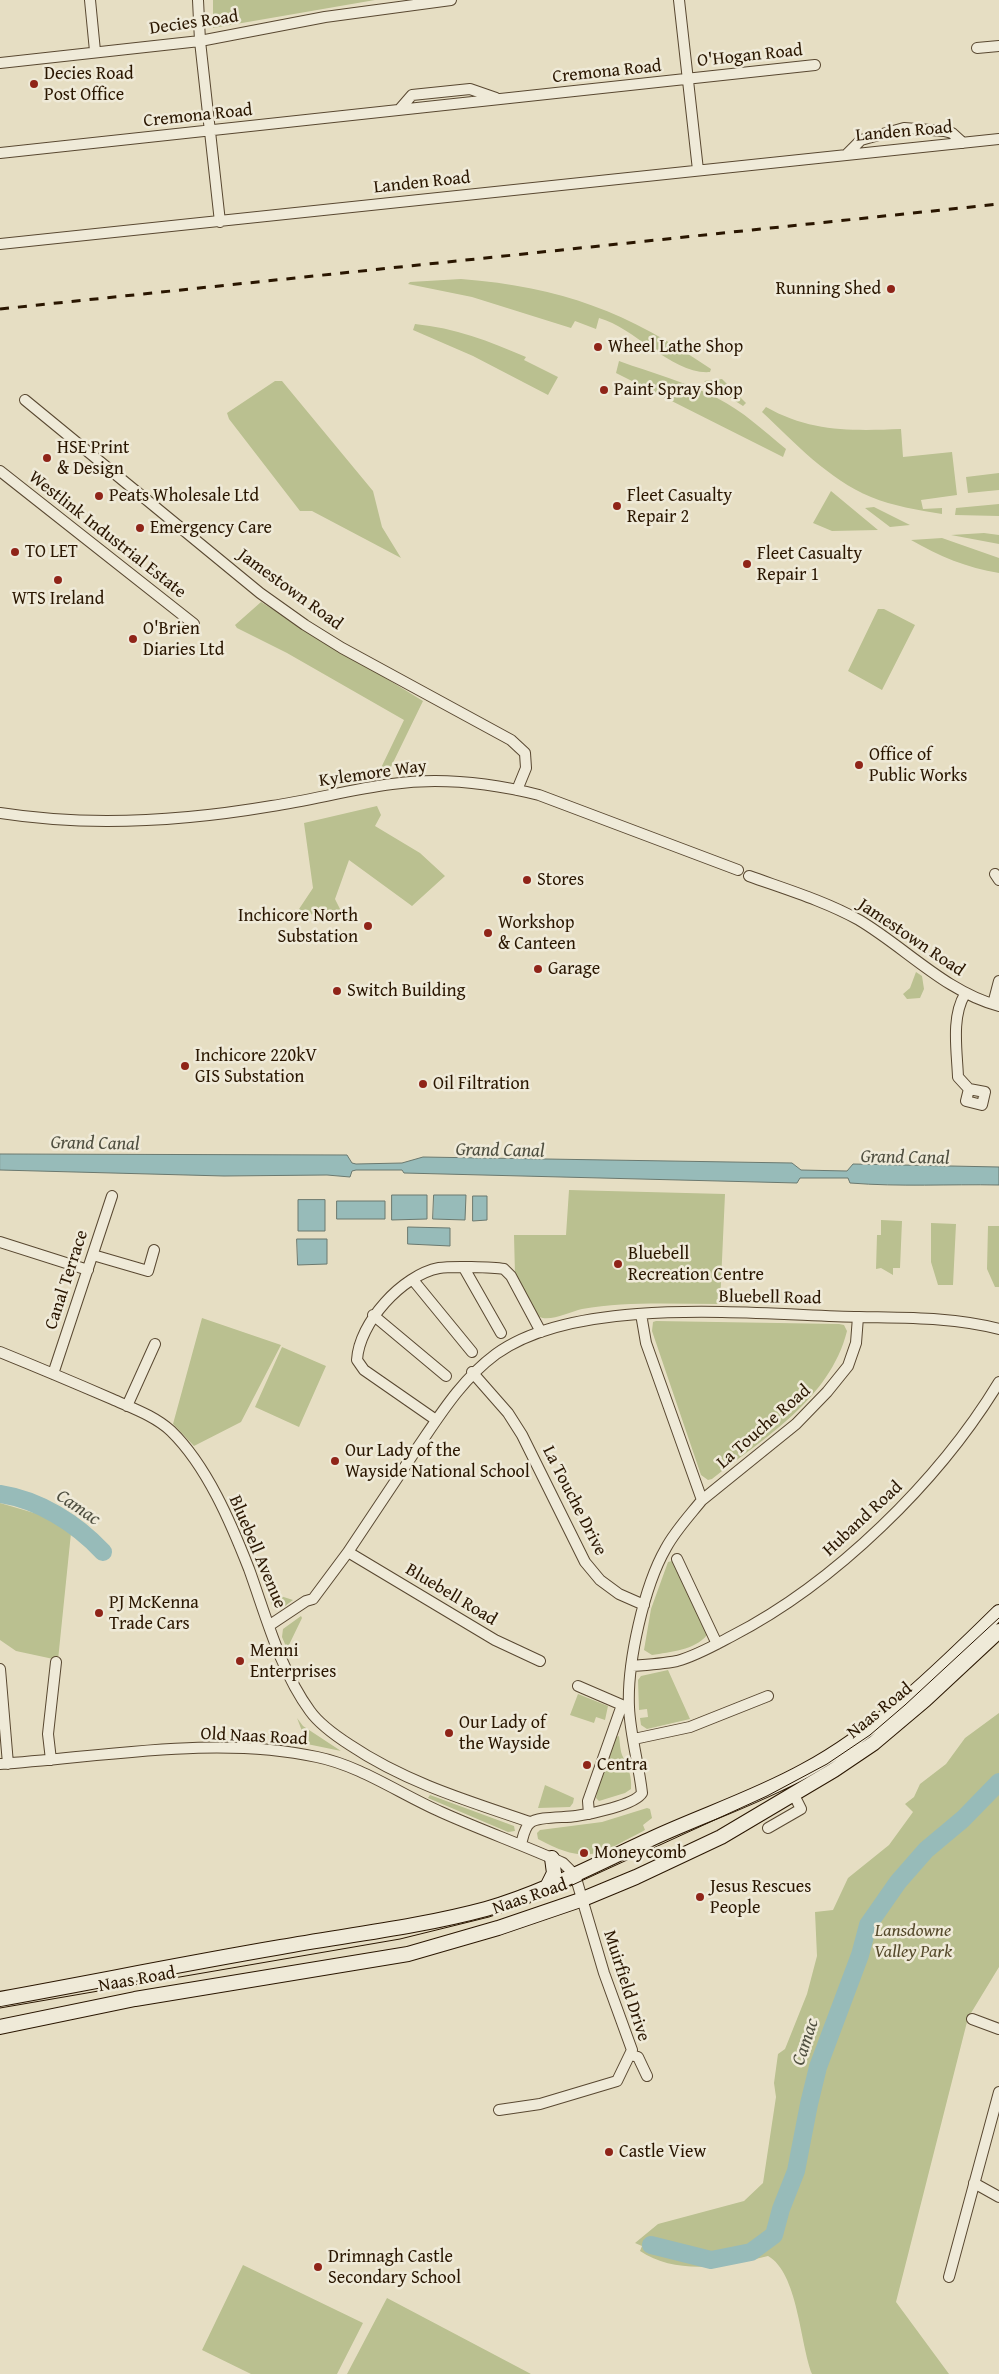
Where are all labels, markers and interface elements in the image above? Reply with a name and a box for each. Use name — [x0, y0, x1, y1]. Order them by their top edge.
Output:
street label: Decies Road — [148, 6, 240, 40]
street label: O'Hogan Road — [696, 40, 804, 72]
street label: Cremona Road — [551, 56, 663, 88]
place label: Decies Road Post Office — [44, 63, 134, 106]
marker: Decies Road Post Office — [28, 78, 40, 90]
street label: Cremona Road — [142, 100, 254, 132]
street label: Landen Road — [855, 117, 953, 147]
street label: Landen Road — [373, 167, 471, 199]
place label: Running Shed — [776, 278, 881, 300]
marker: Running Shed — [885, 283, 897, 295]
place label: Wheel Lathe Shop — [608, 336, 743, 358]
marker: Wheel Lathe Shop — [592, 341, 604, 353]
place label: Paint Spray Shop — [614, 379, 743, 401]
marker: Paint Spray Shop — [598, 384, 610, 396]
place label: HSE Print & Design — [57, 437, 129, 479]
marker: HSE Print & Design — [41, 452, 53, 464]
street label: Westlink Industrial Estate — [24, 467, 190, 603]
place label: Peats Wholesale Ltd — [109, 485, 259, 507]
place label: Fleet Casualty Repair 2 — [627, 485, 732, 528]
marker: Peats Wholesale Ltd — [93, 490, 105, 502]
marker: Fleet Casualty Repair 2 — [611, 500, 623, 512]
place label: Emergency Care — [150, 517, 272, 539]
marker: Emergency Care — [134, 522, 146, 534]
place label: TO LET — [25, 541, 78, 563]
place label: Fleet Casualty Repair 1 — [757, 543, 862, 586]
street label: Jamestown Road — [233, 545, 347, 635]
marker: TO LET — [9, 546, 21, 558]
marker: Fleet Casualty Repair 1 — [741, 558, 753, 570]
marker: WTS Ireland — [52, 574, 64, 586]
place label: WTS Ireland — [12, 588, 104, 610]
place label: O'Brien Diaries Ltd — [143, 618, 224, 660]
marker: O'Brien Diaries Ltd — [127, 633, 139, 645]
place label: Office of Public Works — [869, 744, 967, 786]
street label: Kylemore Way — [318, 756, 428, 792]
marker: Office of Public Works — [853, 759, 865, 771]
place label: Stores — [537, 869, 584, 891]
marker: Stores — [521, 874, 533, 886]
street label: Jamestown Road — [853, 894, 969, 982]
place label: Inchicore North Substation — [238, 905, 358, 948]
place label: Workshop & Canteen — [498, 912, 576, 954]
marker: Inchicore North Substation — [362, 920, 374, 932]
marker: Workshop & Canteen — [482, 927, 494, 939]
place label: Garage — [548, 958, 600, 980]
marker: Garage — [532, 963, 544, 975]
place label: Switch Building — [347, 980, 466, 1002]
marker: Switch Building — [331, 985, 343, 997]
place label: Inchicore 220kV GIS Substation — [195, 1045, 317, 1088]
marker: Inchicore 220kV GIS Substation — [179, 1060, 191, 1072]
place label: Oil Filtration — [433, 1073, 530, 1095]
marker: Oil Filtration — [417, 1078, 429, 1090]
water label: Grand Canal — [50, 1132, 140, 1156]
water label: Grand Canal — [455, 1139, 545, 1163]
water label: Grand Canal — [860, 1146, 950, 1170]
street label: Canal Terrace — [41, 1228, 93, 1332]
place label: Bluebell Recreation Centre — [628, 1243, 764, 1286]
marker: Bluebell Recreation Centre — [612, 1258, 624, 1270]
street label: Bluebell Road — [718, 1286, 822, 1310]
street label: La Touche Road — [713, 1380, 815, 1474]
place label: Our Lady of the Wayside National School — [345, 1440, 530, 1482]
street label: La Touche Drive — [537, 1443, 611, 1559]
marker: Our Lady of the Wayside National School — [329, 1455, 341, 1467]
street label: Huband Road — [819, 1477, 907, 1561]
water label: Camac — [52, 1485, 104, 1531]
street label: Bluebell Avenue — [224, 1492, 290, 1612]
street label: Bluebell Road — [401, 1559, 501, 1631]
place label: PJ McKenna Trade Cars — [109, 1592, 199, 1635]
marker: PJ McKenna Trade Cars — [93, 1607, 105, 1619]
place label: Menni Enterprises — [250, 1640, 336, 1682]
marker: Menni Enterprises — [234, 1655, 246, 1667]
street label: Naas Road — [843, 1678, 917, 1744]
place label: Our Lady of the Wayside — [459, 1712, 550, 1755]
street label: Old Naas Road — [200, 1723, 308, 1751]
marker: Our Lady of the Wayside — [443, 1727, 455, 1739]
place label: Centra — [597, 1754, 647, 1776]
marker: Centra — [581, 1759, 593, 1771]
place label: Moneycomb — [594, 1842, 687, 1864]
marker: Moneycomb — [578, 1847, 590, 1859]
street label: Naas Road — [490, 1874, 570, 1920]
place label: Jesus Rescues People — [710, 1876, 811, 1918]
marker: Jesus Rescues People — [694, 1891, 706, 1903]
park label: Lansdowne Valley Park — [874, 1920, 952, 1962]
street label: Muirfield Drive — [598, 1928, 654, 2044]
street label: Naas Road — [97, 1963, 177, 1997]
water label: Camac — [788, 2015, 824, 2069]
place label: Castle View — [619, 2141, 706, 2163]
marker: Castle View — [603, 2146, 615, 2158]
place label: Drimnagh Castle Secondary School — [328, 2246, 461, 2288]
marker: Drimnagh Castle Secondary School — [312, 2261, 324, 2273]

